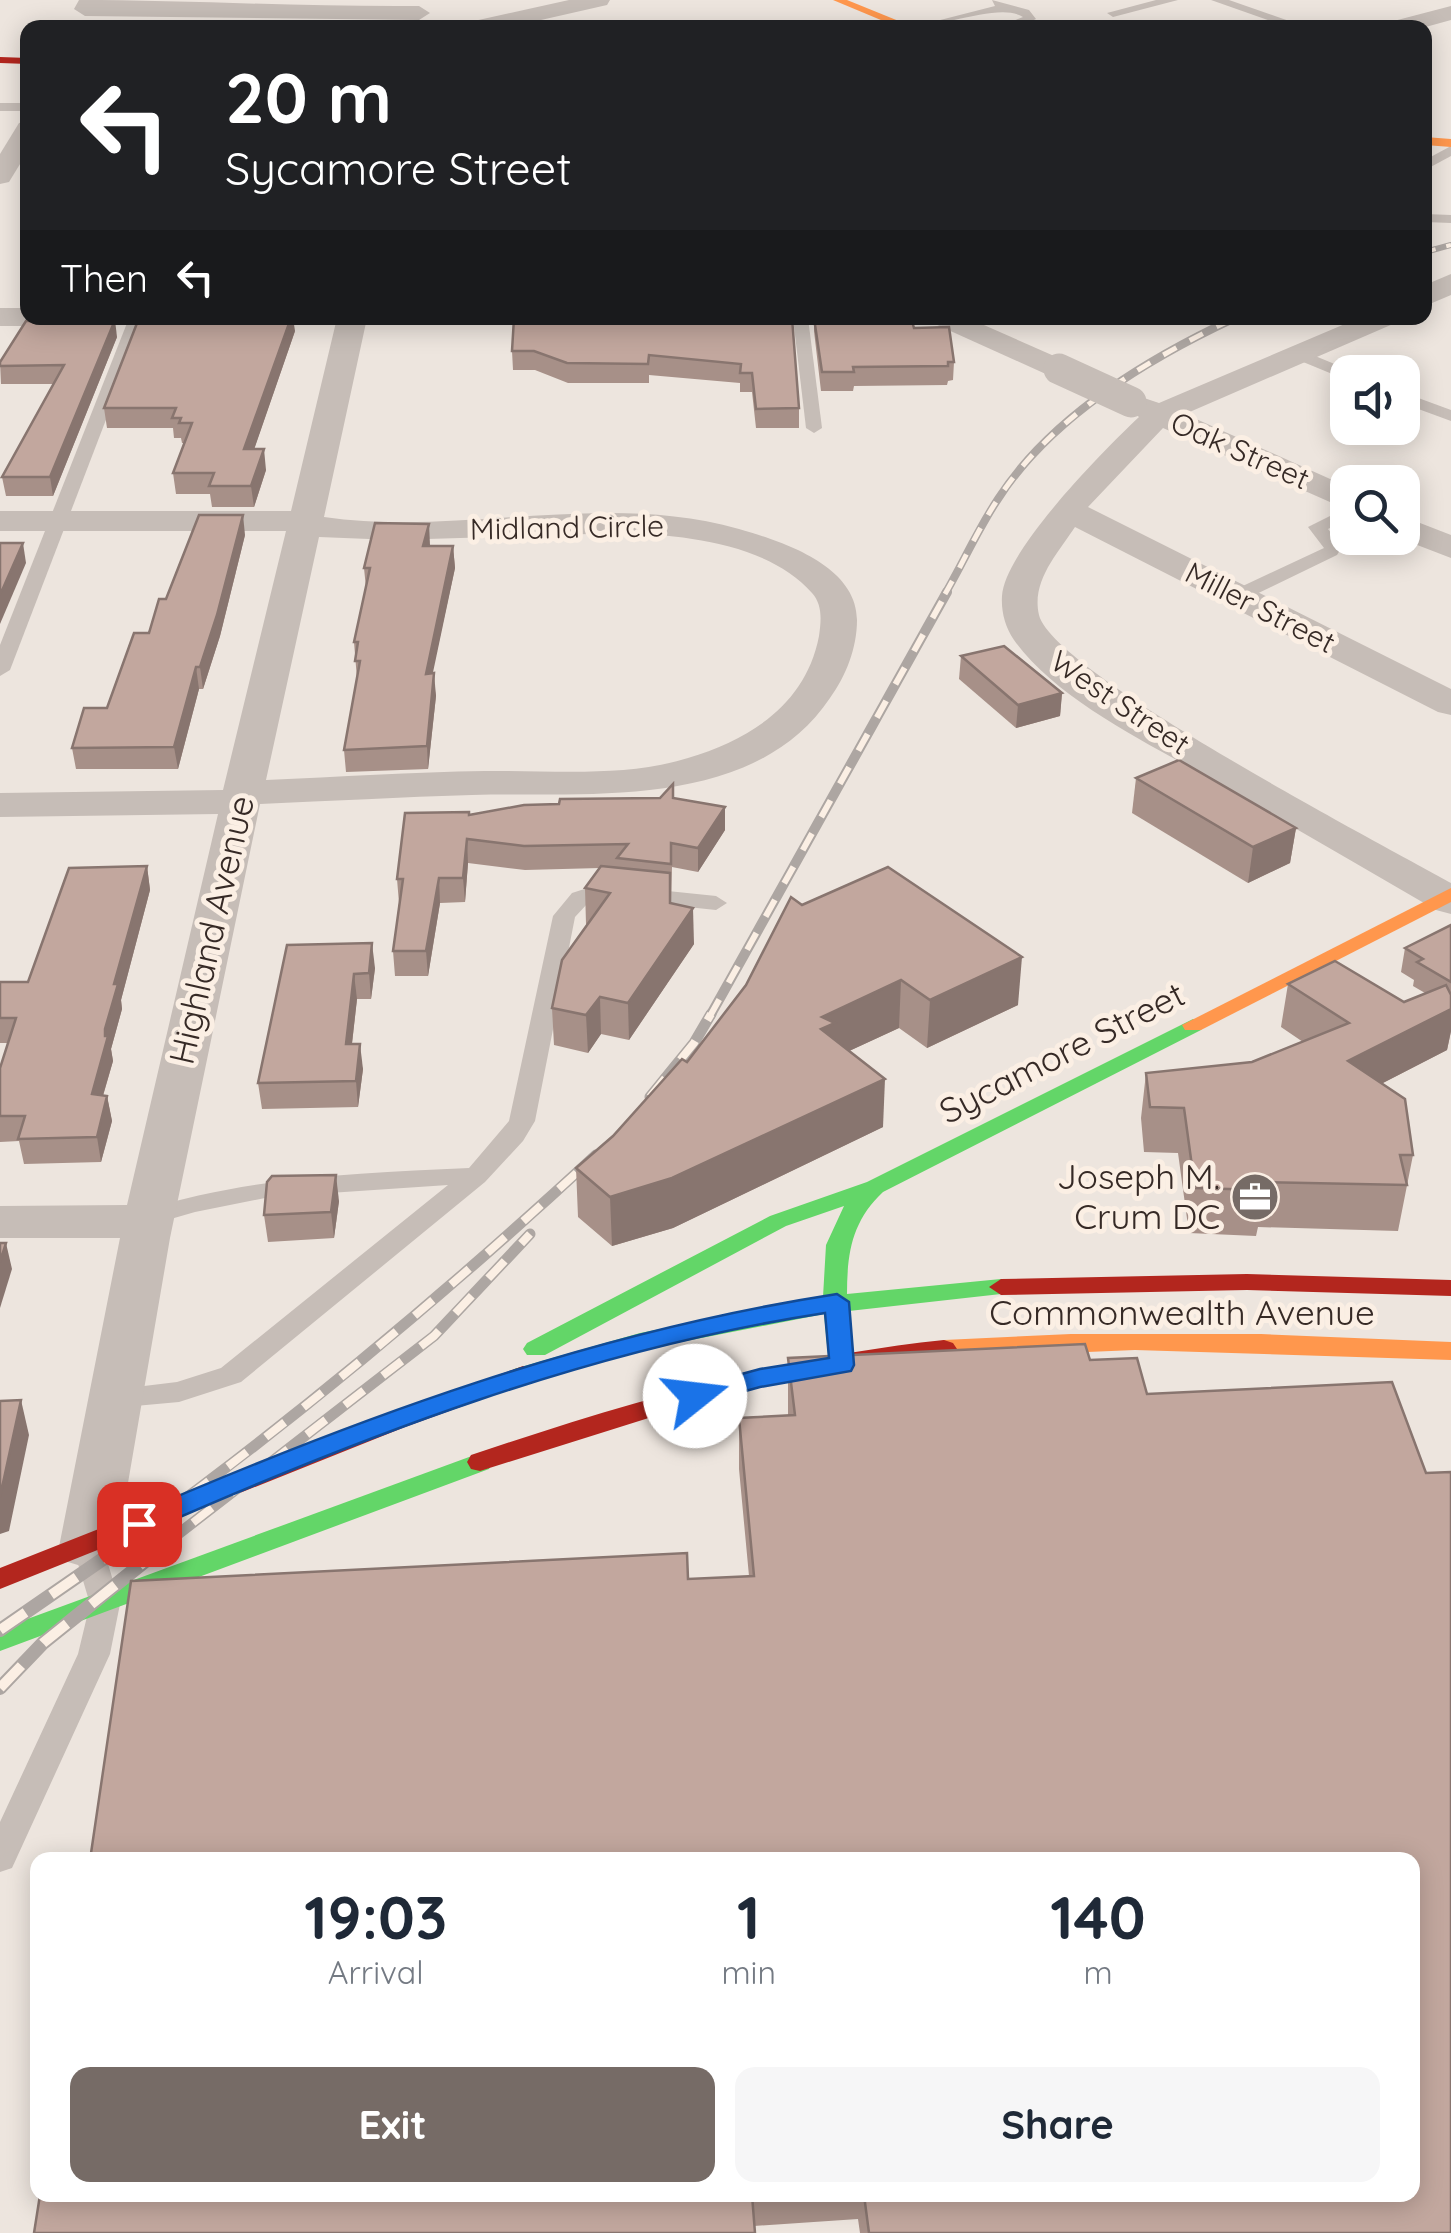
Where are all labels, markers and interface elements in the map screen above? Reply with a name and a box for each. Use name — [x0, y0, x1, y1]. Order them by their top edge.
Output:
text: 20 m — [225, 53, 392, 141]
icon: left — [60, 60, 190, 190]
text: Sycamore Street — [225, 140, 571, 196]
icon: left — [168, 250, 223, 305]
text: Then — [60, 254, 148, 302]
map controls — [1330, 355, 1420, 555]
button: sound — [1330, 355, 1420, 445]
street label: Oak Street — [1165, 403, 1315, 497]
button: search — [1330, 465, 1420, 555]
street label: Midland Circle — [470, 506, 664, 548]
street label: Miller Street — [1179, 553, 1342, 661]
street label: West Street — [1044, 642, 1197, 763]
street label: Highland Avenue — [159, 791, 263, 1068]
street label: Sycamore Street — [932, 971, 1192, 1133]
place label: Joseph M. Crum DC — [1057, 1154, 1220, 1238]
office icon: Joseph M. Crum DC — [1229, 1171, 1281, 1223]
street label: Commonwealth Avenue — [989, 1290, 1375, 1334]
position arrow — [643, 1344, 747, 1448]
pin — [97, 1482, 182, 1567]
icon: arrive — [112, 1497, 167, 1552]
text: 19:03 — [304, 1879, 447, 1954]
text: 1 — [737, 1879, 760, 1954]
text: 140 — [1050, 1879, 1146, 1954]
text: Arrival — [328, 1952, 424, 1992]
text: min — [721, 1952, 776, 1992]
text: m — [1083, 1952, 1113, 1992]
button: Exit — [70, 2067, 715, 2182]
button: Share — [735, 2067, 1380, 2182]

